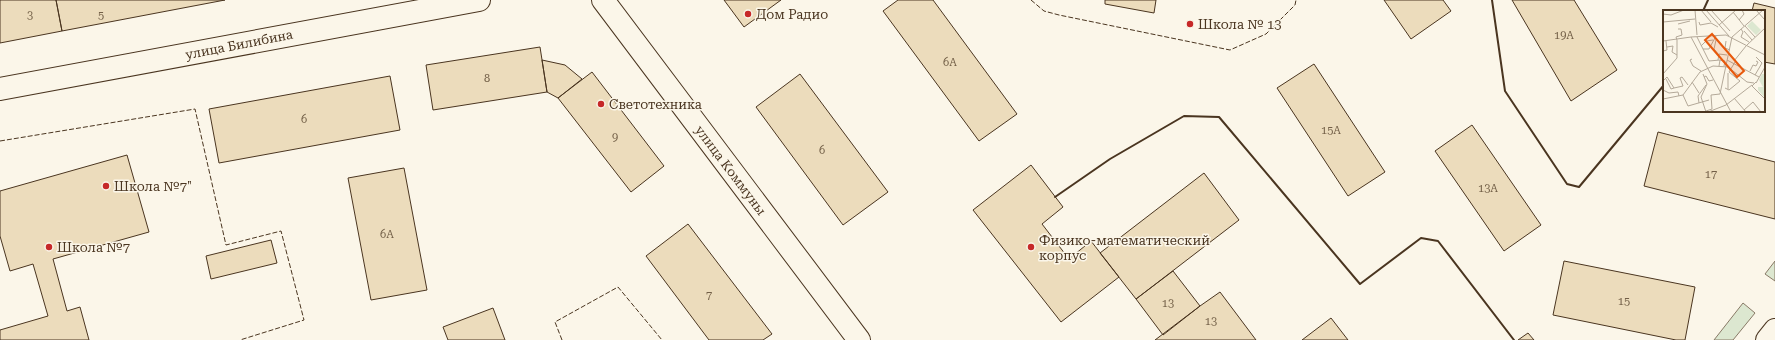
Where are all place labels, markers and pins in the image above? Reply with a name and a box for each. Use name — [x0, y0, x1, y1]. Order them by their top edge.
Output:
place label: Дом Радио — [756, 7, 828, 22]
marker: Дом Радио — [743, 9, 753, 19]
place label: Школа № 13 — [1198, 17, 1282, 32]
marker: Школа № 13 — [1185, 19, 1195, 29]
place label: Светотехника — [609, 97, 702, 112]
marker: Светотехника — [596, 99, 606, 109]
place label: Школа №7" — [114, 179, 192, 194]
marker: Школа №7" — [101, 181, 111, 191]
place label: Физико-математический корпус — [1039, 233, 1210, 263]
place label: Школа №7 — [57, 240, 130, 255]
marker: Школа №7 — [44, 242, 54, 252]
marker: Физико-математический корпус — [1026, 242, 1036, 252]

